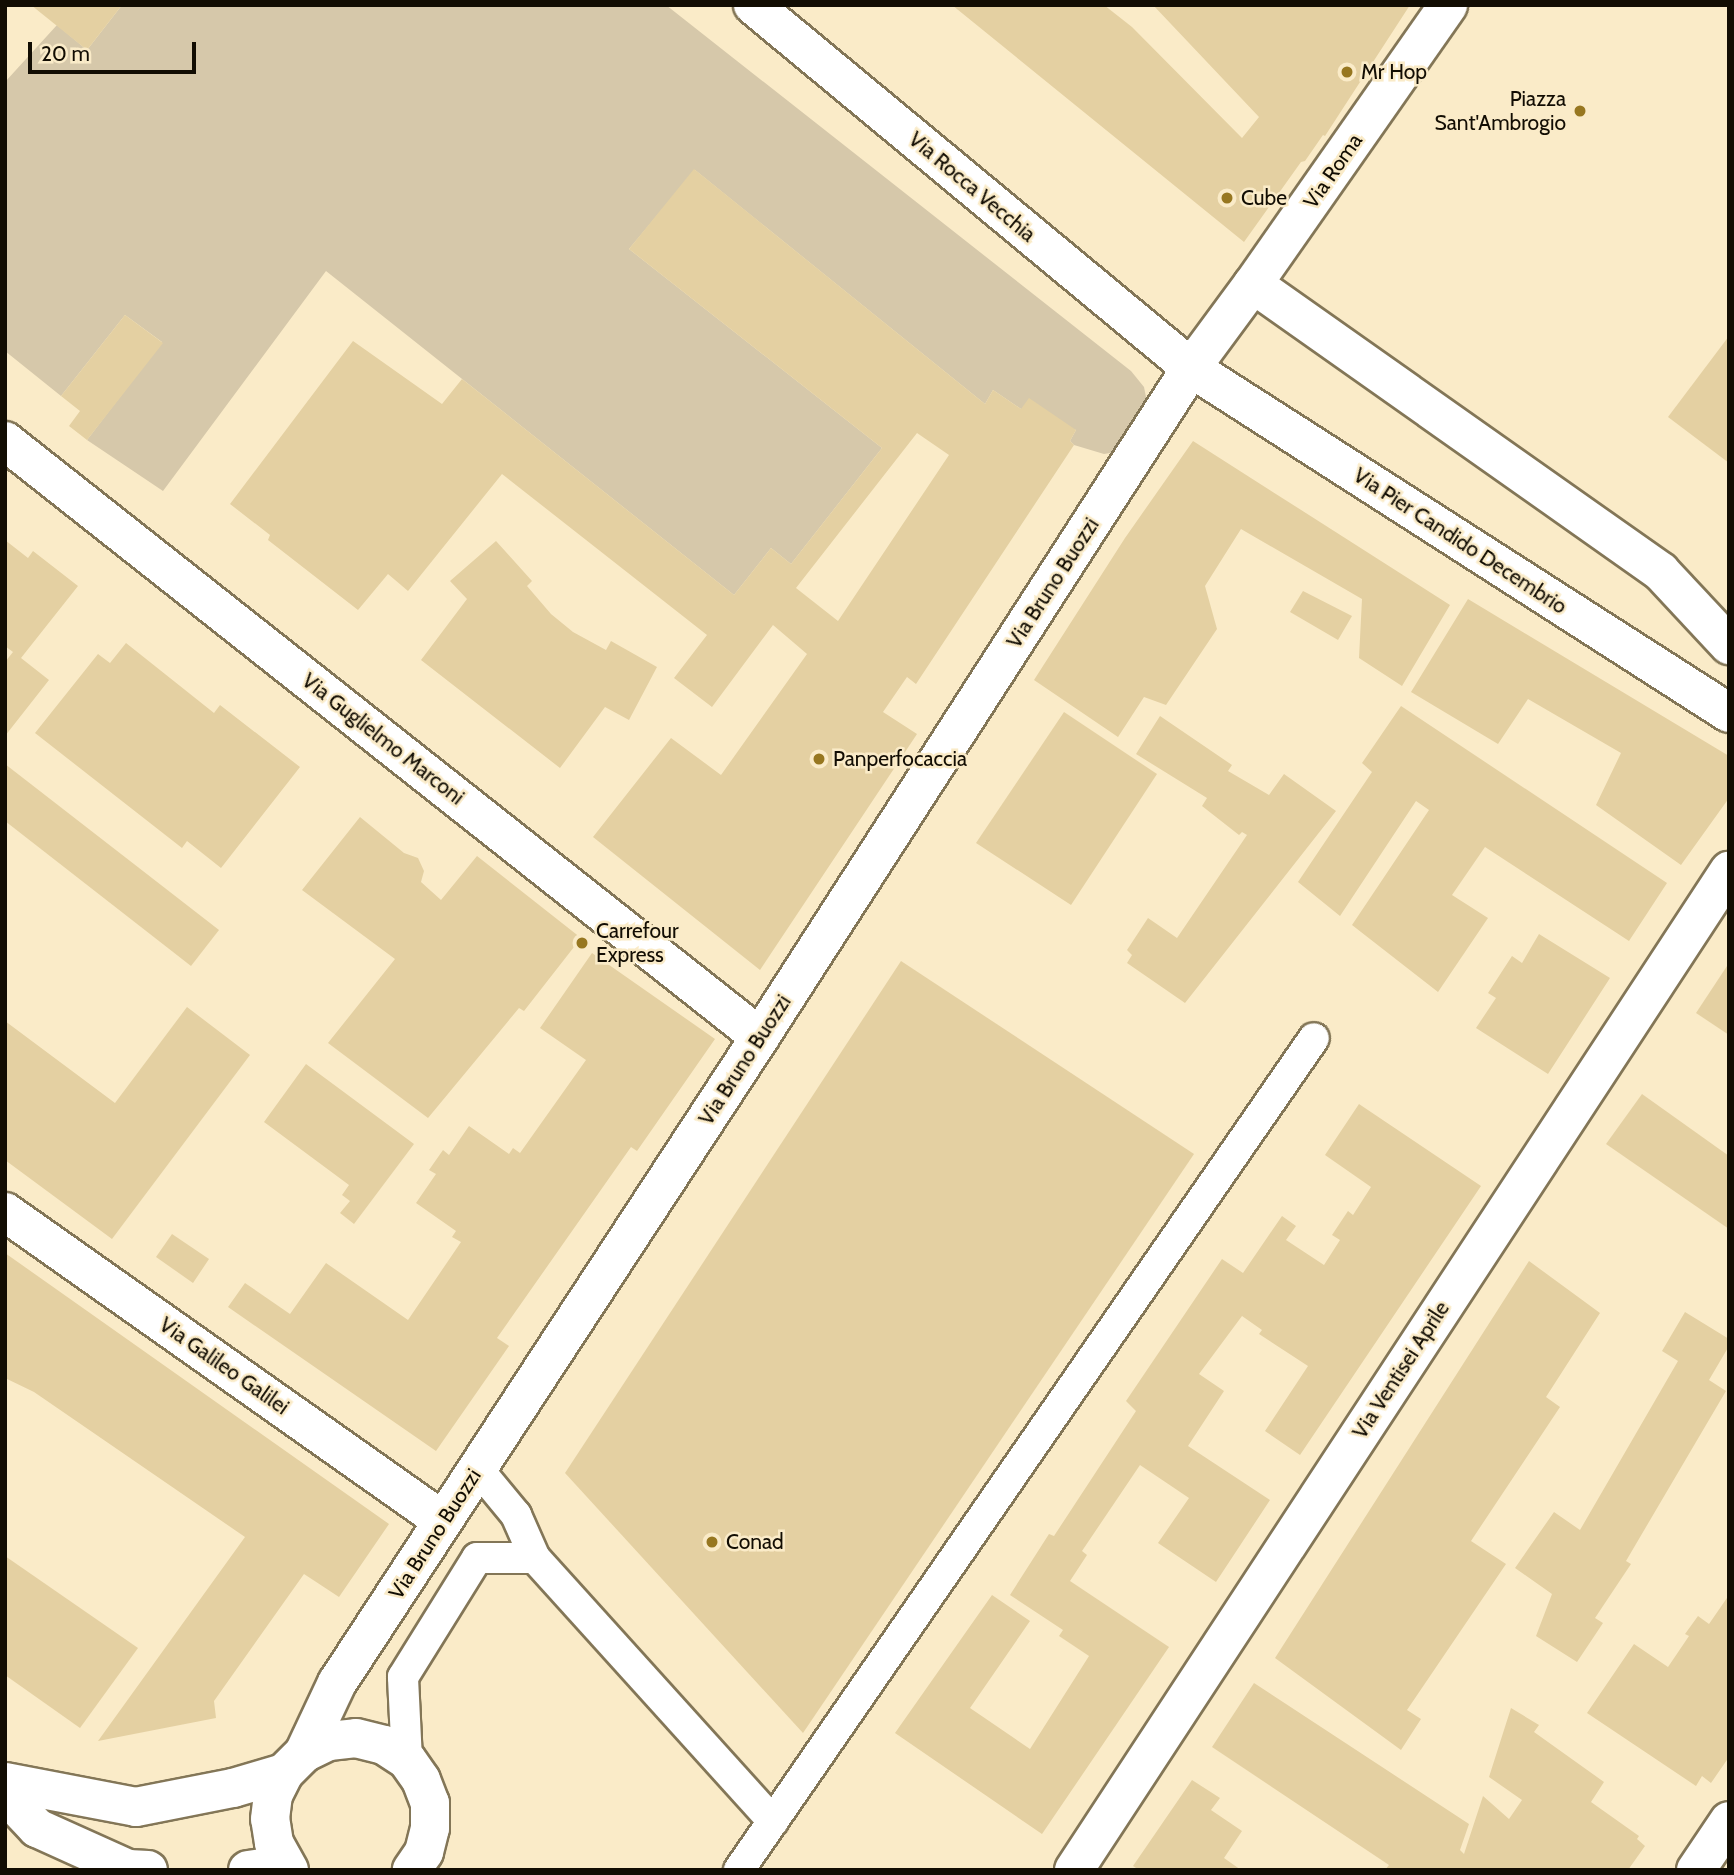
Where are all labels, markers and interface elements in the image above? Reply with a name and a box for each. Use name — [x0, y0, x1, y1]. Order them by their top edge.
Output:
scale bar — [32, 28, 200, 72]
text: 20 m — [41, 41, 90, 66]
place label: Mr Hop — [1361, 59, 1427, 85]
marker: Mr Hop — [1339, 64, 1355, 80]
place label: Piazza Sant'Ambrogio — [1435, 86, 1566, 136]
marker: Piazza Sant'Ambrogio — [1572, 103, 1588, 119]
street label: Via Rocca Vecchia — [904, 127, 1040, 247]
street label: Via Roma — [1298, 129, 1368, 213]
place label: Cube — [1241, 185, 1287, 211]
marker: Cube — [1219, 190, 1235, 206]
street label: Via Pier Candido Decembrio — [1349, 463, 1571, 619]
street label: Via Bruno Buozzi — [1002, 513, 1104, 653]
street label: Via Guglielmo Marconi — [297, 668, 469, 810]
place label: Panperfocaccia — [833, 746, 967, 772]
marker: Panperfocaccia — [811, 751, 827, 767]
place label: Carrefour Express — [596, 918, 679, 968]
marker: Carrefour Express — [574, 935, 590, 951]
street label: Via Bruno Buozzi — [694, 990, 796, 1130]
street label: Via Ventisei Aprile — [1347, 1297, 1455, 1443]
street label: Via Galileo Galilei — [154, 1312, 294, 1420]
street label: Via Bruno Buozzi — [384, 1464, 486, 1604]
place label: Conad — [726, 1529, 784, 1555]
marker: Conad — [704, 1534, 720, 1550]

